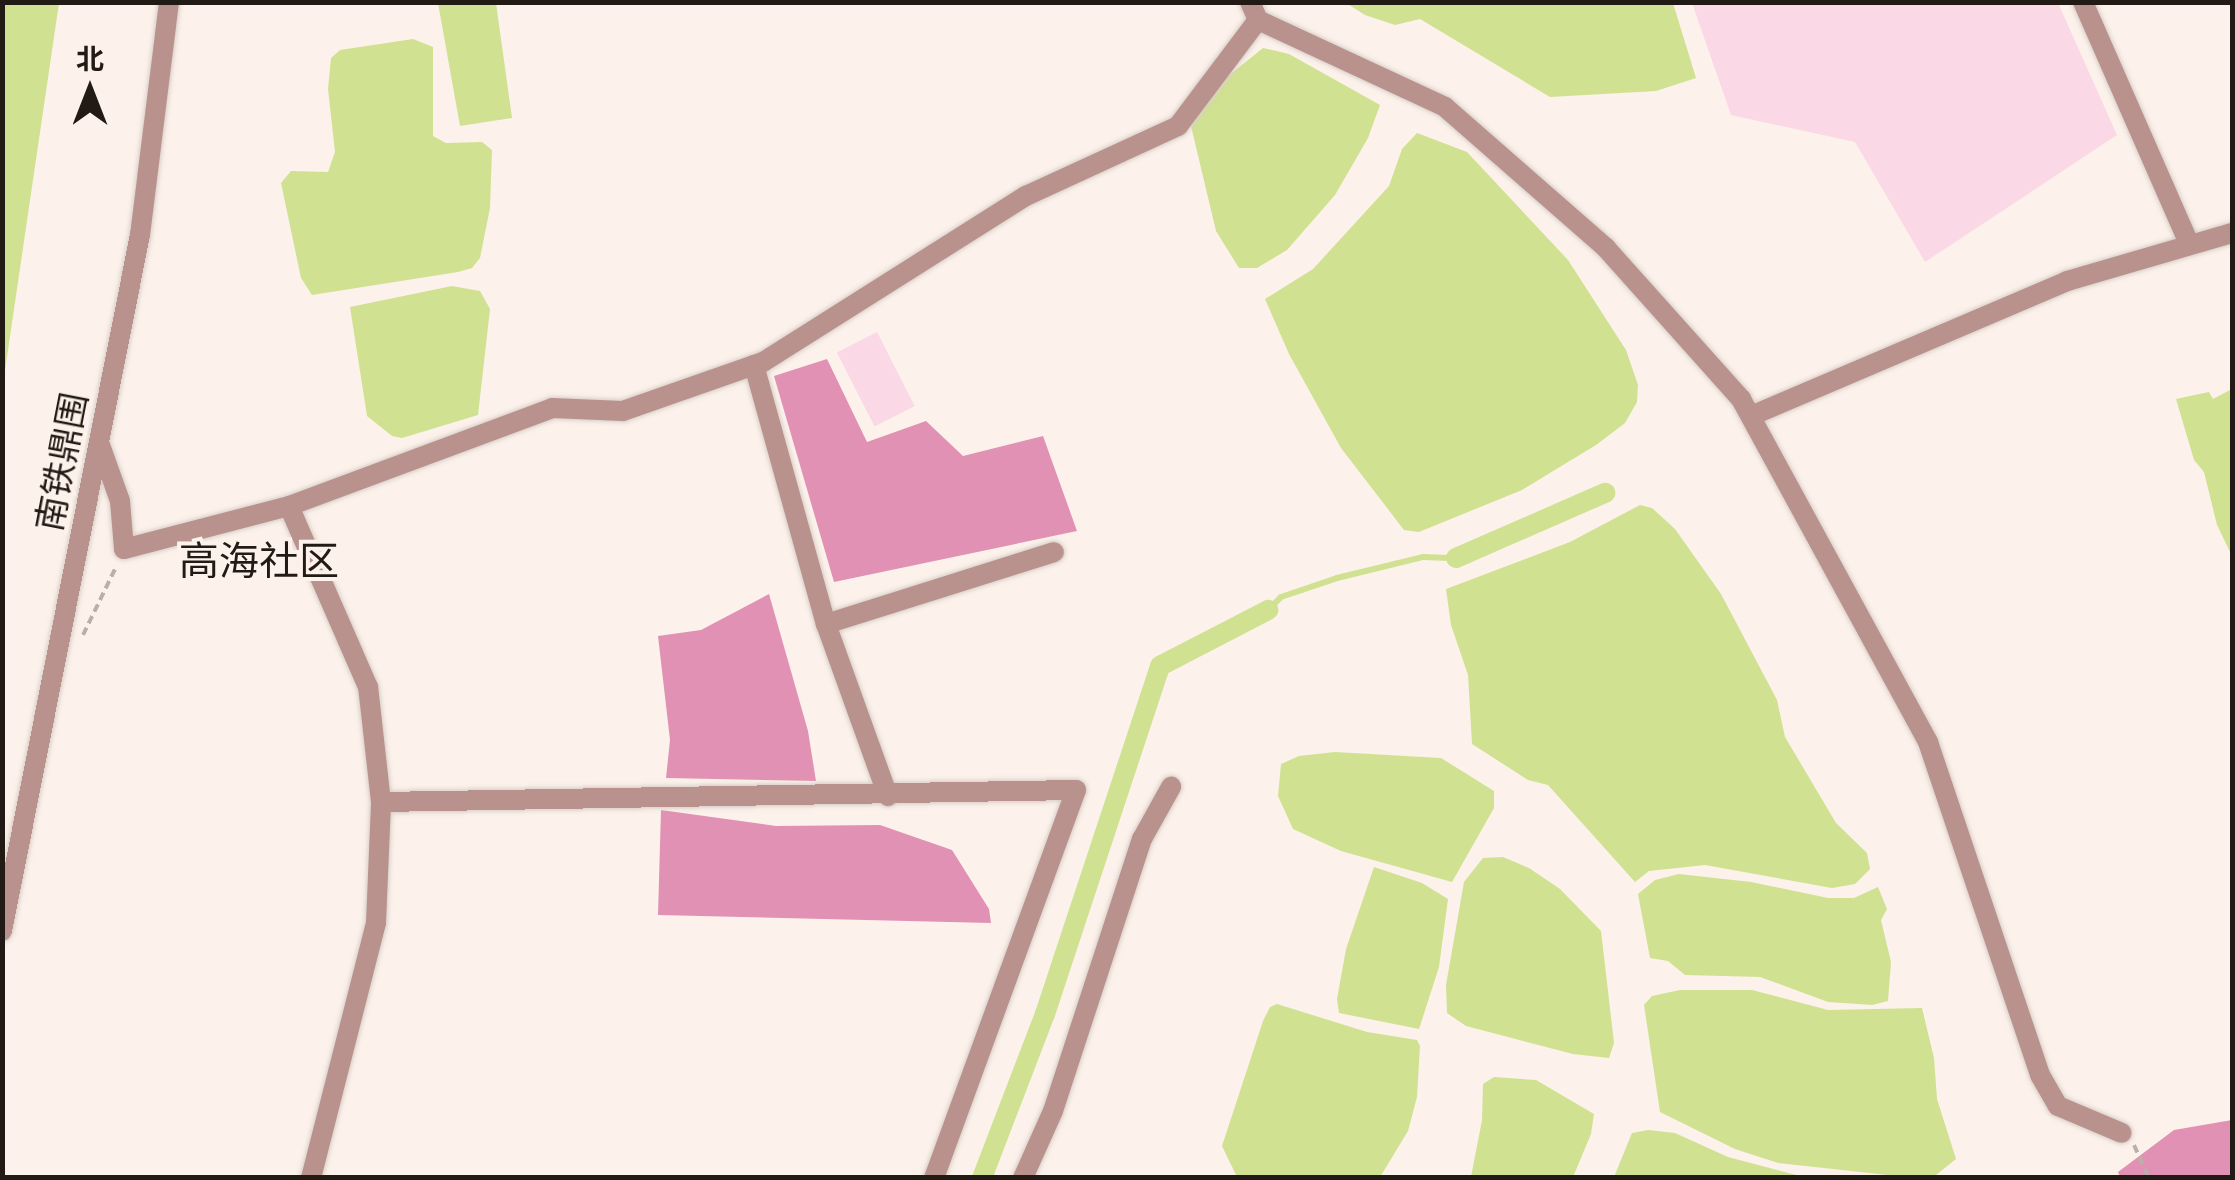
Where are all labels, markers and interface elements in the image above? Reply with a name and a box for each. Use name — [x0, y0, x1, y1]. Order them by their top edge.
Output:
north arrow — [40, 40, 140, 140]
text: 北 — [76, 44, 104, 75]
street label: 南铁鼎围 — [28, 389, 96, 535]
district label: 高海社区 — [179, 537, 339, 585]

